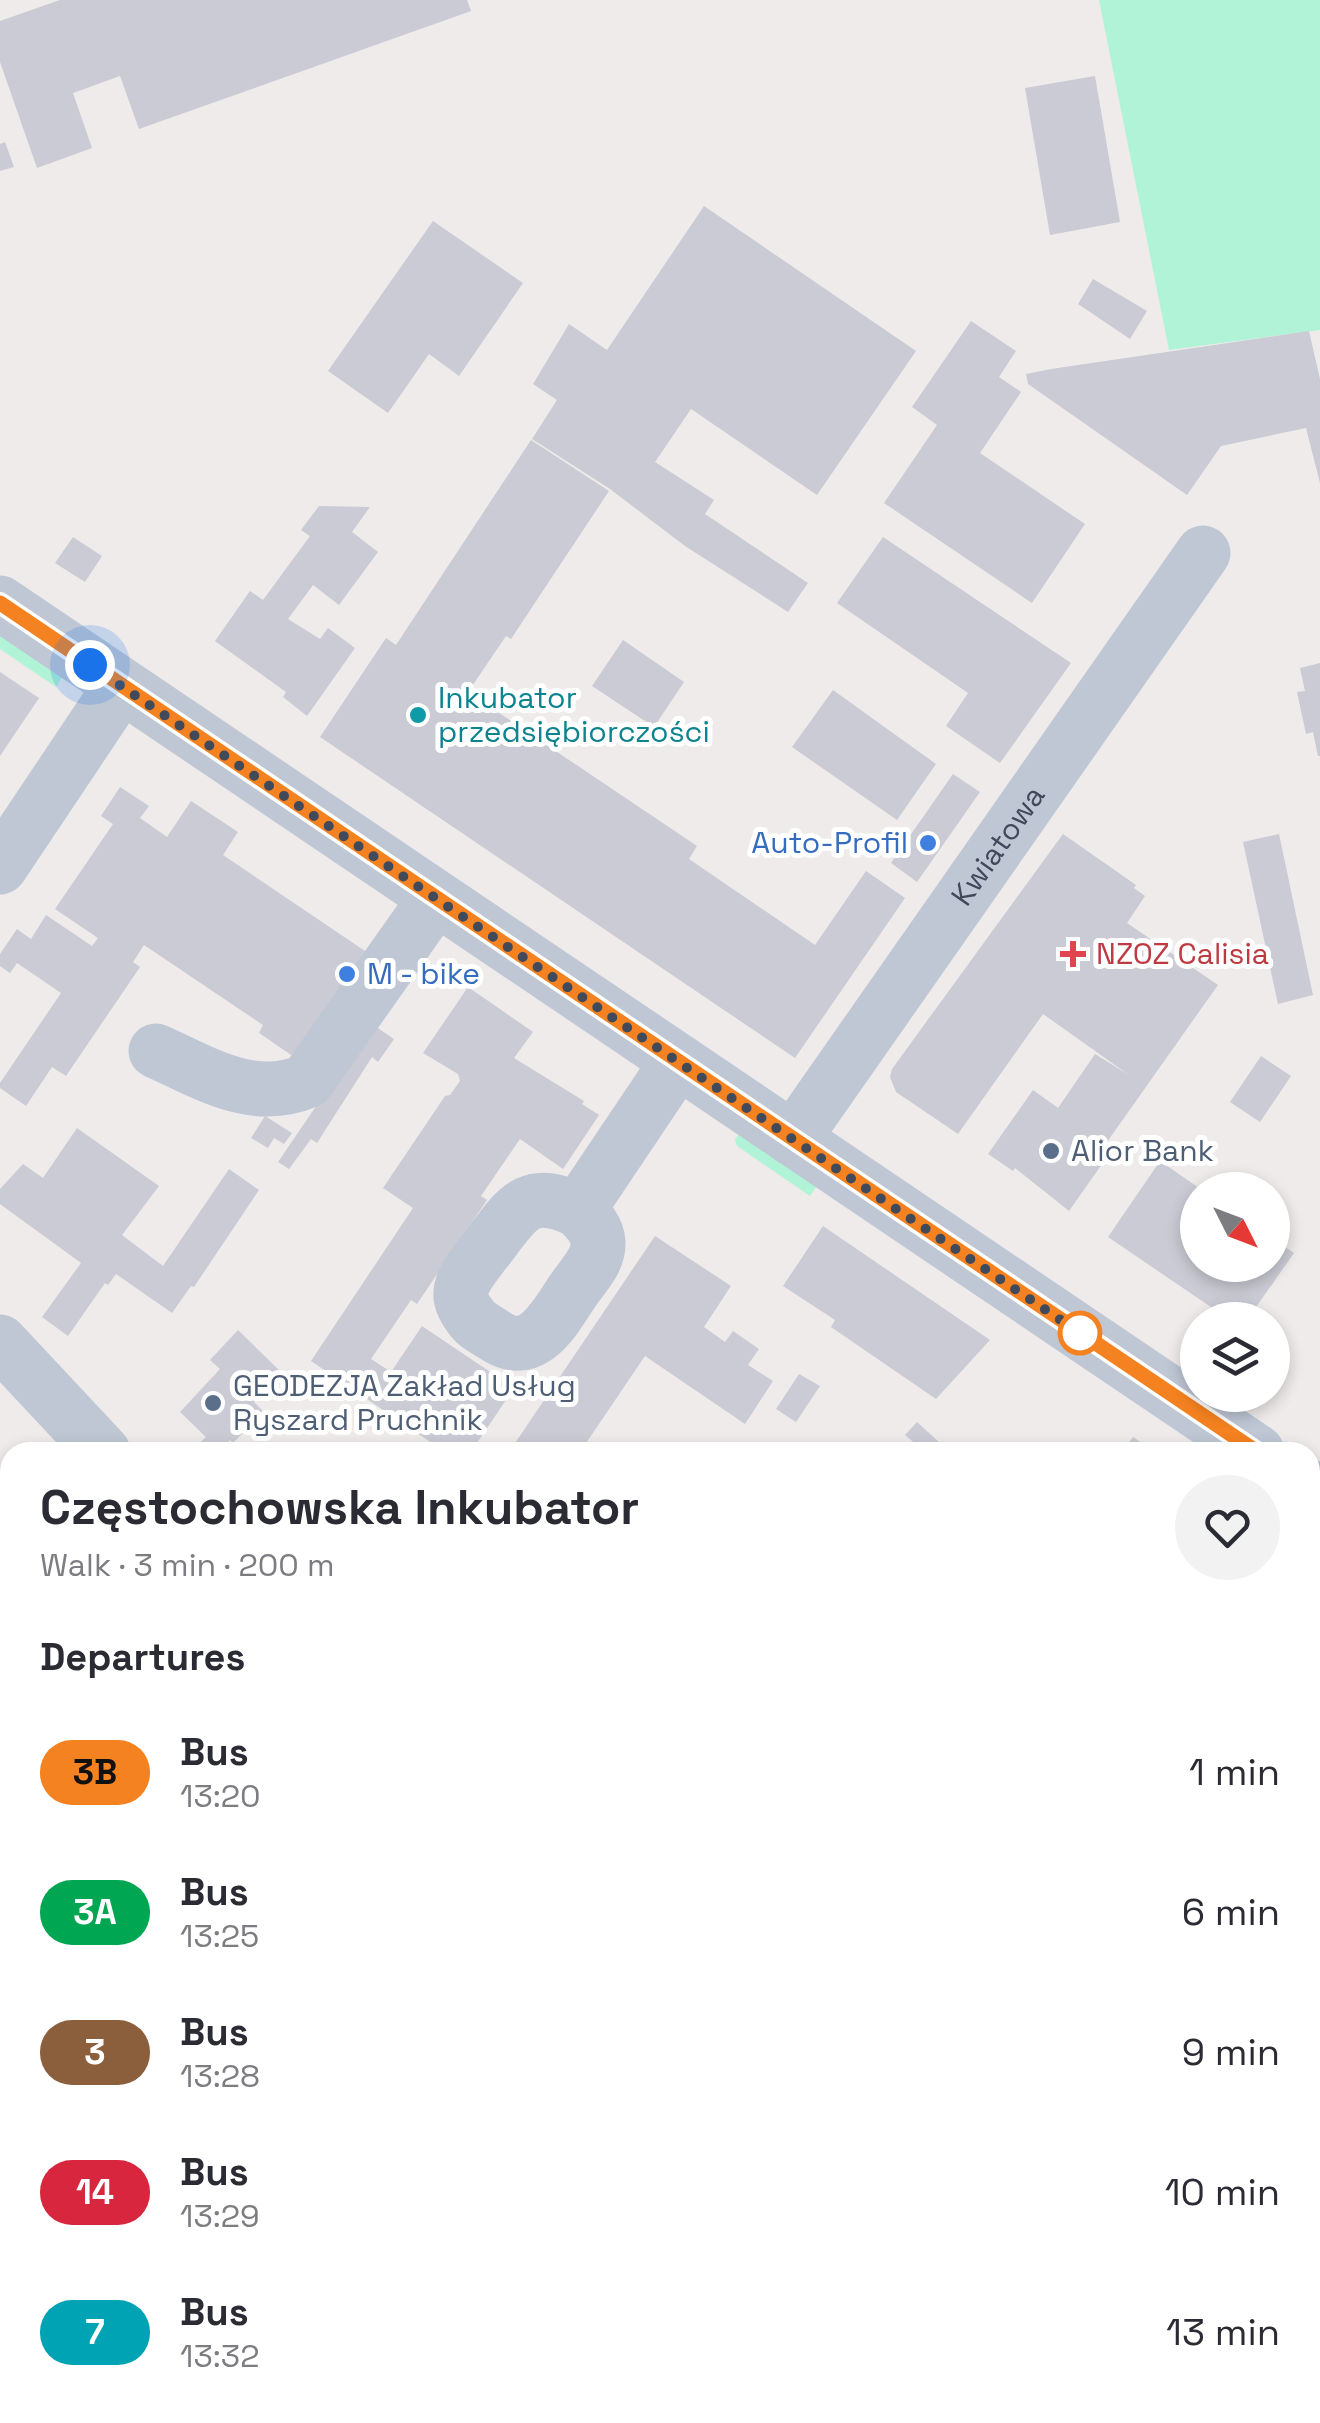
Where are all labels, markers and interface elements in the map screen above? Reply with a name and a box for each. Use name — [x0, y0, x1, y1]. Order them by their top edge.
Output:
your location — [65, 640, 115, 690]
place label: Inkubator przedsiębiorczości — [438, 678, 710, 751]
marker: Inkubator przedsiębiorczości — [407, 704, 429, 726]
street label: Kwiatowa — [942, 778, 1053, 913]
place label: Auto-Profil — [751, 823, 908, 862]
marker: Auto-Profil — [917, 832, 939, 854]
place label: NZOZ Calisia — [1096, 934, 1269, 973]
marker: NZOZ Calisia — [1060, 941, 1086, 967]
place label: M - bike — [367, 954, 480, 993]
marker: M - bike — [336, 963, 358, 985]
place label: Alior Bank — [1071, 1131, 1214, 1170]
marker: Alior Bank — [1040, 1140, 1062, 1162]
north arrow — [1180, 1172, 1290, 1282]
map controls — [1180, 1172, 1290, 1412]
button: layers — [1180, 1302, 1290, 1412]
unlabelled marker — [1059, 1312, 1101, 1354]
place label: GEODEZJA Zakład Usług Ryszard Pruchnik — [233, 1366, 576, 1439]
marker: GEODEZJA Zakład Usług Ryszard Pruchnik — [202, 1392, 224, 1414]
button: heart — [1175, 1475, 1280, 1580]
text: Częstochowska Inkubator — [40, 1477, 639, 1538]
text: Walk · 3 min · 200 m — [40, 1545, 335, 1585]
text: Departures — [40, 1633, 245, 1681]
text: Bus — [180, 1728, 249, 1776]
text: 1 min — [1189, 1748, 1280, 1796]
text: 3B — [73, 1750, 117, 1794]
text: 13:20 — [180, 1776, 261, 1816]
text: Bus — [180, 1868, 249, 1916]
text: 6 min — [1182, 1888, 1280, 1936]
text: 3A — [73, 1890, 117, 1934]
text: 13:25 — [180, 1916, 259, 1956]
text: Bus — [180, 2008, 249, 2056]
text: 9 min — [1182, 2028, 1280, 2076]
text: 3 — [84, 2030, 106, 2074]
text: 13:28 — [180, 2056, 260, 2096]
text: Bus — [180, 2148, 249, 2196]
text: 10 min — [1165, 2168, 1280, 2216]
text: 14 — [76, 2170, 114, 2214]
text: 13:29 — [180, 2196, 260, 2236]
text: Bus — [180, 2288, 249, 2336]
text: 13 min — [1166, 2308, 1280, 2356]
text: 7 — [85, 2310, 105, 2354]
text: 13:32 — [180, 2336, 259, 2376]

